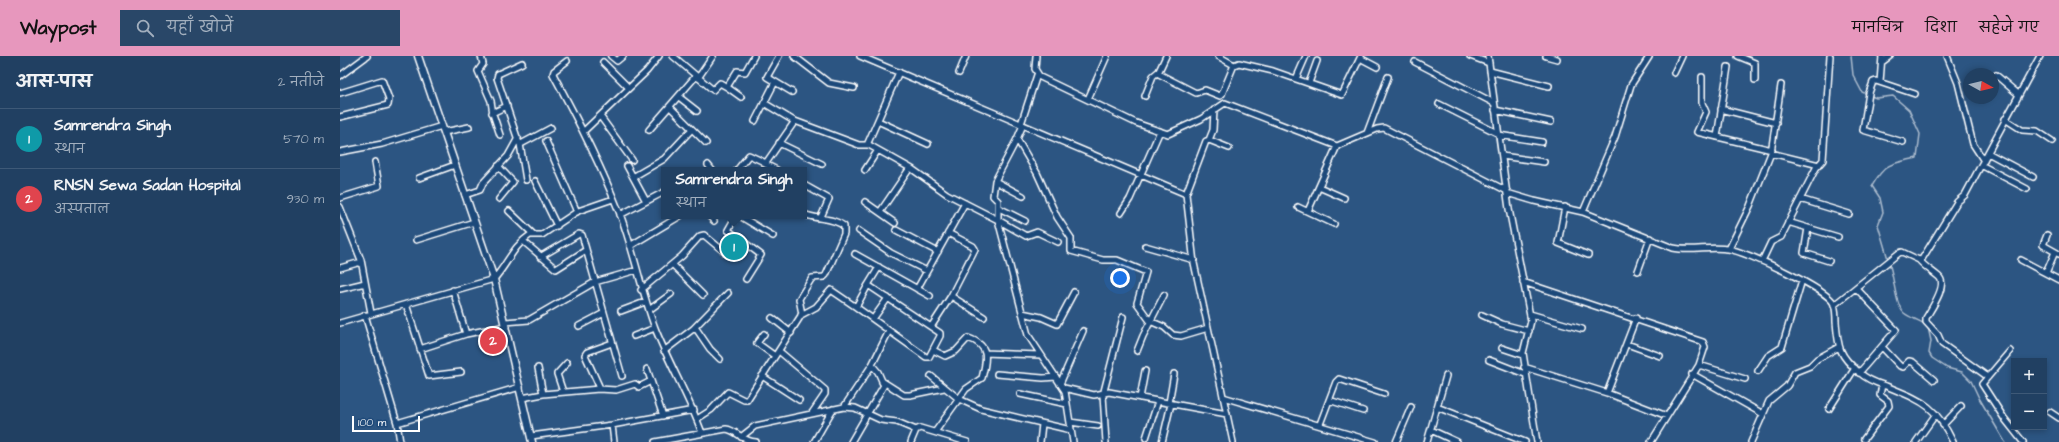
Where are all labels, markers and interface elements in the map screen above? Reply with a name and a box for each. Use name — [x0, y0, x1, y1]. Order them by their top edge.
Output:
search box — [120, 10, 400, 46]
text: Waypost — [20, 15, 96, 42]
icon: search — [134, 17, 156, 39]
text: यहाँ खोजें — [166, 17, 233, 38]
text: मानचित्र — [1852, 18, 1903, 38]
text: दिशा — [1925, 18, 1957, 38]
text: सहेजे गए — [1979, 18, 2039, 38]
north arrow — [1963, 68, 1999, 104]
text: आस-पास — [16, 70, 92, 94]
text: 2 नतीजे — [278, 73, 324, 91]
text: Samrendra Singh — [54, 115, 171, 136]
text: 1 — [28, 130, 30, 148]
text: 570 m — [283, 130, 324, 148]
text: स्थान — [54, 140, 85, 158]
popup — [661, 167, 807, 219]
text: Samrendra Singh — [675, 169, 793, 190]
text: RNSN Sewa Sadan Hospital — [54, 175, 241, 196]
text: 2 — [25, 190, 33, 208]
text: 930 m — [286, 190, 324, 208]
text: स्थान — [675, 194, 706, 212]
text: अस्पताल — [54, 200, 109, 218]
pin: 1 — [721, 232, 747, 262]
your location — [1110, 268, 1130, 288]
pin: 2 — [480, 326, 506, 356]
map controls — [2011, 358, 2047, 430]
button: + — [2011, 358, 2047, 394]
button: − — [2011, 394, 2047, 430]
scale bar — [352, 414, 420, 433]
text: 100 m — [358, 415, 386, 430]

